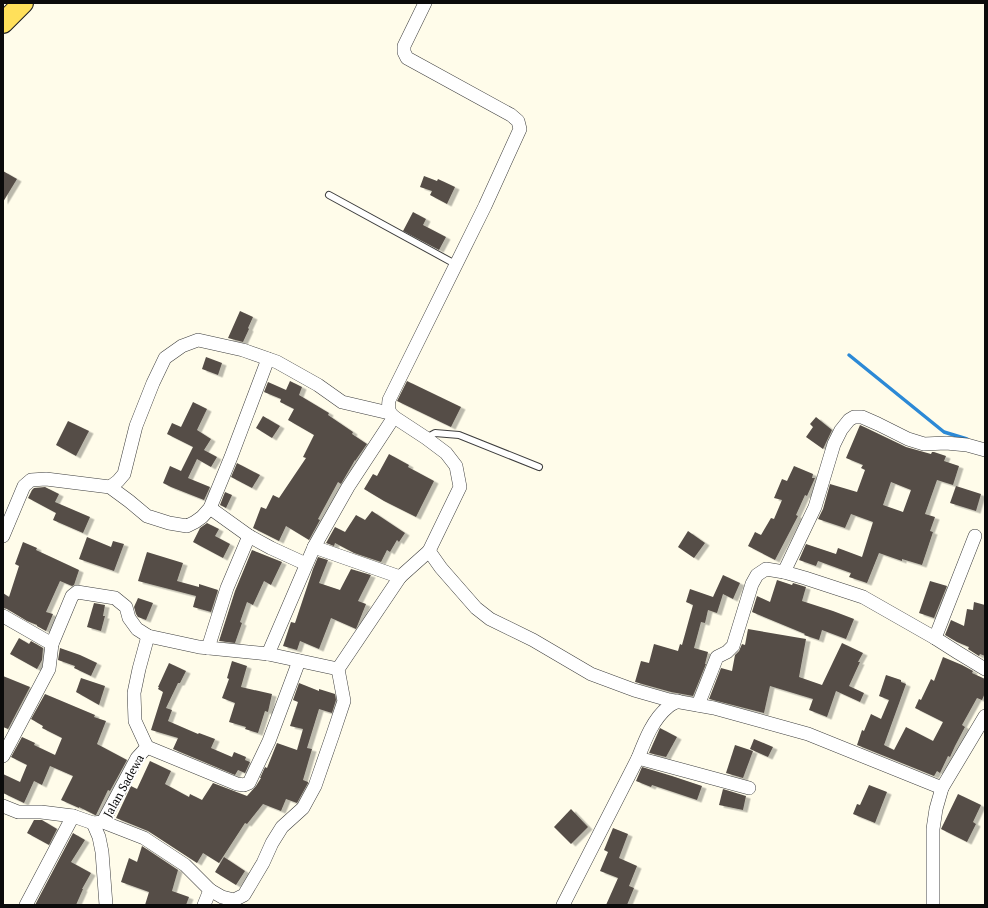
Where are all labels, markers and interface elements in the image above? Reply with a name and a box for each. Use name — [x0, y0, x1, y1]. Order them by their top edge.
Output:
street label: Jalan Sadewa — [100, 752, 147, 820]

